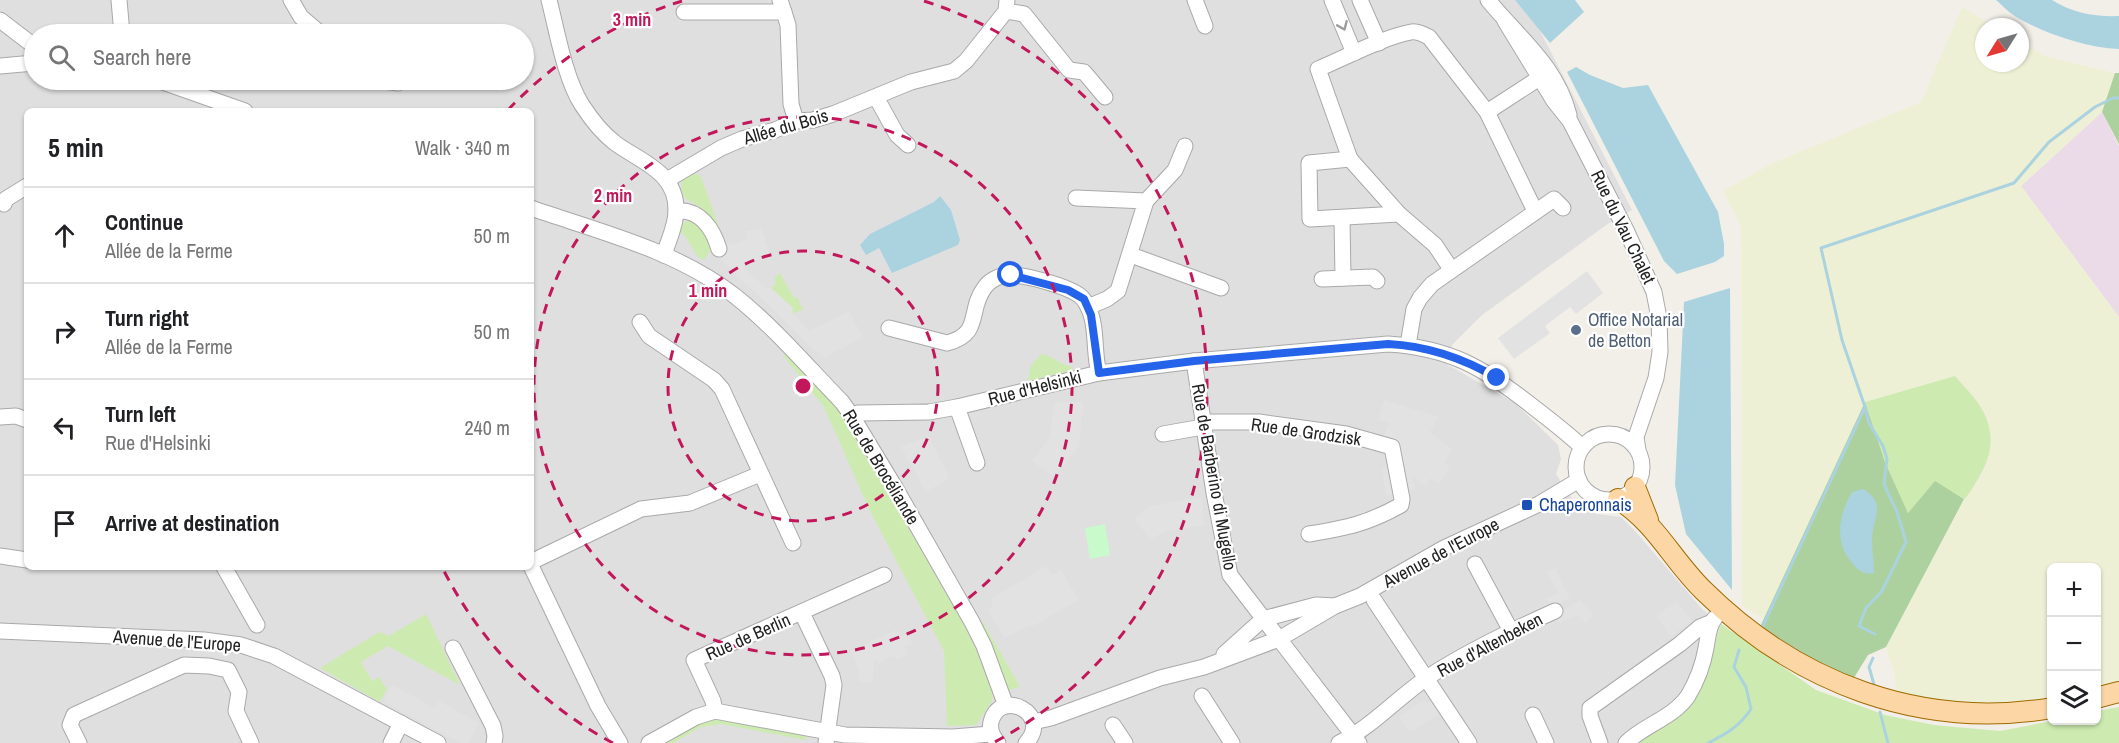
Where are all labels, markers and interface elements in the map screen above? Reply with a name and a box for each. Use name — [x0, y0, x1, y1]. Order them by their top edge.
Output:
text: 3 min — [613, 7, 651, 32]
north arrow — [1975, 18, 2029, 72]
one-way arrow — [1336, 20, 1348, 31]
search box — [24, 24, 534, 90]
icon: search — [45, 41, 78, 74]
text: Search here — [93, 42, 191, 72]
street label: Allée du Bois — [740, 103, 831, 151]
text: 5 min — [48, 130, 104, 165]
text: Walk · 340 m — [415, 134, 510, 161]
street label: Rue du Vau Chalet — [1585, 166, 1662, 288]
text: 2 min — [594, 183, 632, 208]
text: Continue — [105, 207, 183, 237]
icon: ahead — [48, 219, 81, 252]
text: 50 m — [474, 222, 510, 249]
text: Allée de la Ferme — [105, 237, 233, 264]
route start — [997, 261, 1023, 287]
text: 1 min — [689, 278, 727, 303]
text: Turn right — [105, 303, 189, 333]
place label: Office Notarial de Betton — [1588, 307, 1683, 353]
icon: right — [48, 315, 81, 348]
text: 50 m — [474, 318, 510, 345]
marker: Office Notarial de Betton — [1569, 323, 1583, 337]
text: Allée de la Ferme — [105, 333, 233, 360]
street label: Rue d'Helsinki — [986, 364, 1084, 411]
route end — [1483, 364, 1509, 390]
centre of rings — [793, 376, 813, 396]
street label: Rue de Barberino di Mugello — [1186, 382, 1243, 572]
text: Turn left — [105, 399, 176, 429]
street label: Rue de Brocéliande — [837, 404, 926, 529]
icon: left — [48, 411, 81, 444]
street label: Rue de Grodzisk — [1249, 411, 1363, 452]
text: 240 m — [464, 414, 510, 441]
text: Rue d'Helsinki — [105, 429, 211, 456]
place label: Chaperonnais — [1539, 492, 1632, 517]
marker: Chaperonnais — [1520, 498, 1534, 512]
icon: arrive — [48, 507, 81, 540]
text: Arrive at destination — [105, 508, 279, 538]
street label: Avenue de l'Europe — [1377, 511, 1503, 594]
map controls — [2047, 563, 2101, 725]
button: + — [2047, 563, 2101, 617]
street label: Rue d'Altenbeken — [1433, 606, 1547, 683]
street label: Rue de Berlin — [701, 607, 794, 666]
button: − — [2047, 617, 2101, 671]
street label: Avenue de l'Europe — [111, 623, 242, 657]
button: layers — [2047, 671, 2101, 725]

